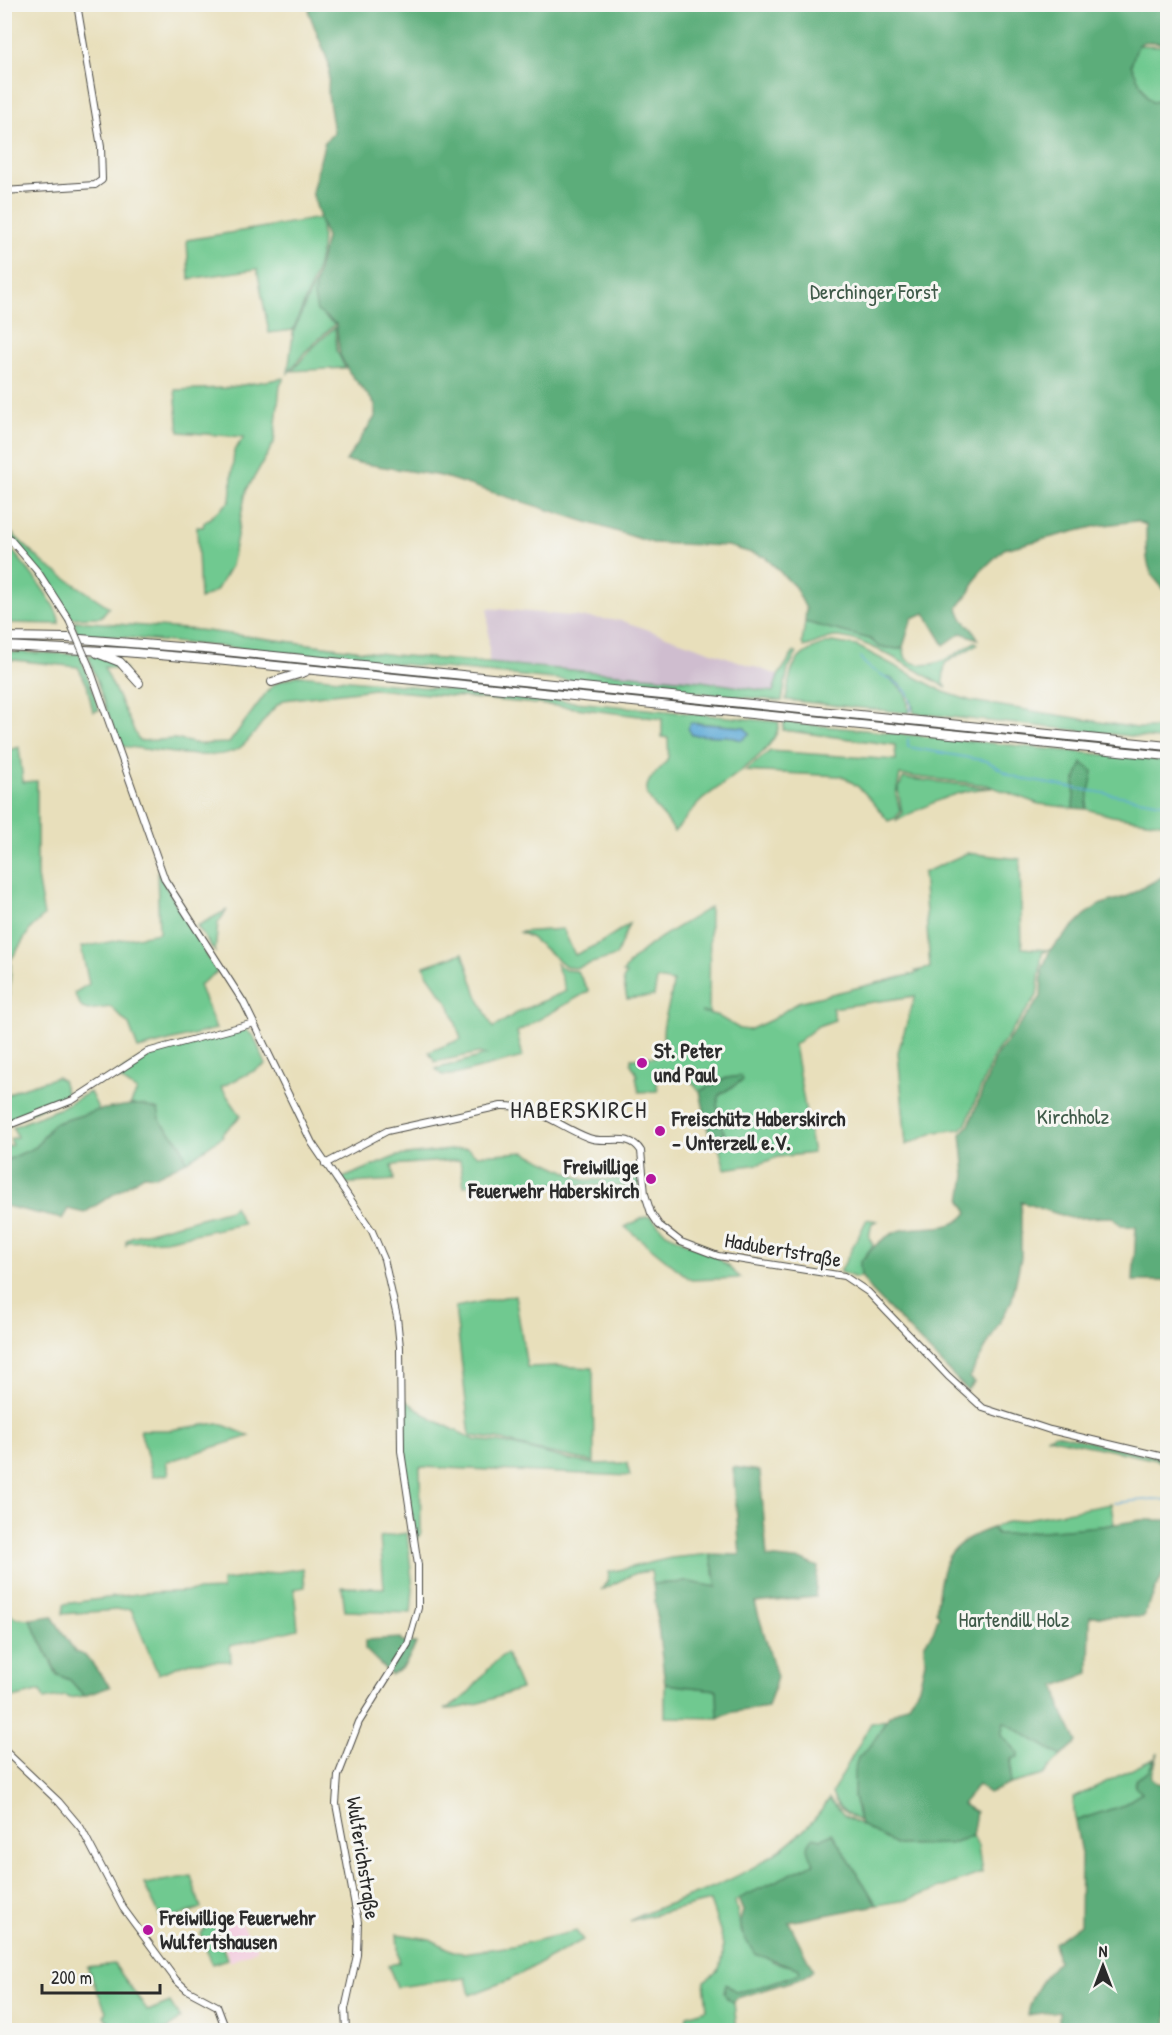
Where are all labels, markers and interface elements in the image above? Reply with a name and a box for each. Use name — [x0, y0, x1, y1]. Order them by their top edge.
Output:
park label: Derchinger Forst — [810, 277, 939, 306]
place label: St. Peter und Paul — [654, 1036, 723, 1089]
marker: St. Peter und Paul — [635, 1056, 649, 1070]
district label: HABERSKIRCH — [510, 1093, 648, 1125]
park label: Kirchholz — [1037, 1102, 1109, 1131]
place label: Freischütz Haberskirch – Unterzell e.V. — [671, 1104, 845, 1157]
marker: Freischütz Haberskirch – Unterzell e.V. — [653, 1124, 667, 1138]
place label: Freiwillige Feuerwehr Haberskirch — [467, 1152, 640, 1205]
marker: Freiwillige Feuerwehr Haberskirch — [644, 1172, 658, 1186]
street label: Hadubertstraße — [722, 1225, 844, 1274]
park label: Hartendill Holz — [959, 1605, 1069, 1634]
street label: Wulferichstraße — [339, 1795, 387, 1921]
place label: Freiwillige Feuerwehr Wulfertshausen — [159, 1903, 317, 1956]
marker: Freiwillige Feuerwehr Wulfertshausen — [141, 1923, 155, 1937]
north arrow — [1073, 1936, 1133, 1996]
text: N — [1099, 1940, 1108, 1962]
scale bar — [42, 1957, 160, 1995]
text: 200 m — [51, 1965, 92, 1990]

